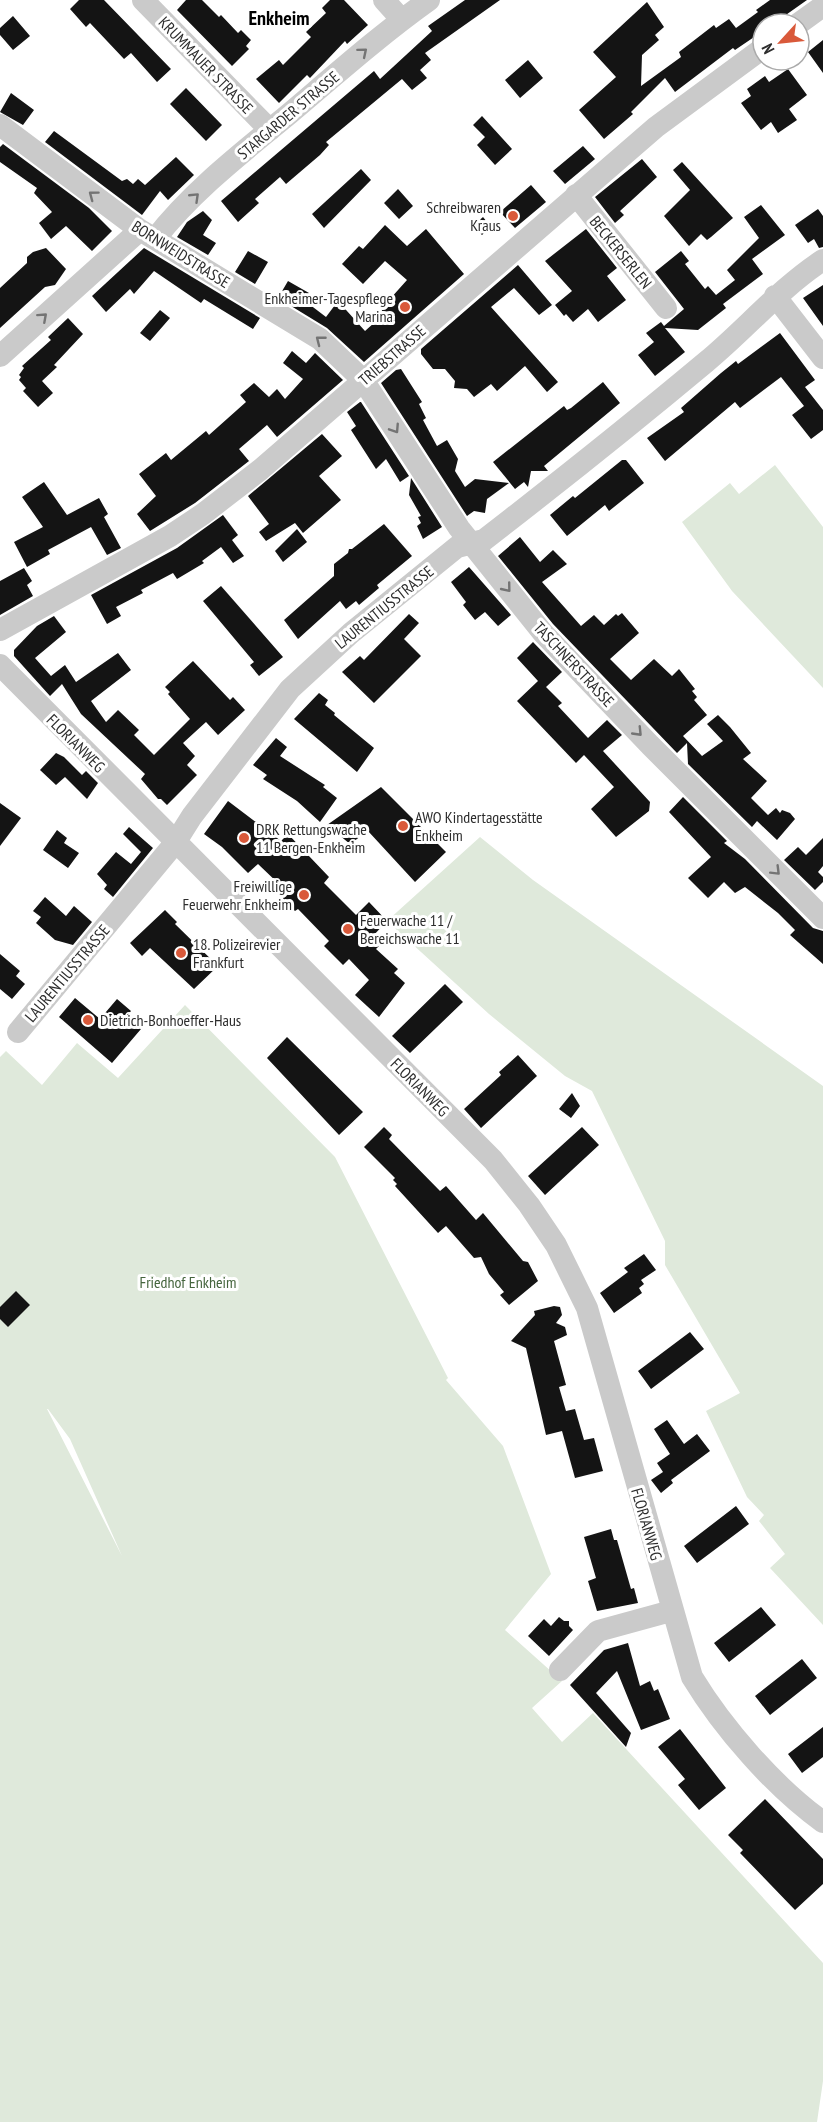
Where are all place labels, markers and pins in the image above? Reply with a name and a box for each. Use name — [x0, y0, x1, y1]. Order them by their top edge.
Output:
place label: Schreibwaren Kraus — [426, 197, 501, 235]
marker: Schreibwaren Kraus — [506, 209, 520, 223]
place label: Enkheimer-Tagespflege Marina — [264, 288, 393, 326]
marker: Enkheimer-Tagespflege Marina — [398, 300, 412, 314]
place label: AWO Kindertagesstätte Enkheim — [415, 807, 543, 845]
place label: DRK Rettungswache 11 Bergen-Enkheim — [256, 819, 367, 857]
marker: AWO Kindertagesstätte Enkheim — [396, 819, 410, 833]
marker: DRK Rettungswache 11 Bergen-Enkheim — [237, 831, 251, 845]
place label: Freiwillige Feuerwehr Enkheim — [182, 876, 292, 914]
marker: Freiwillige Feuerwehr Enkheim — [297, 888, 311, 902]
place label: Feuerwache 11 / Bereichswache 11 — [360, 910, 460, 948]
marker: Feuerwache 11 / Bereichswache 11 — [341, 922, 355, 936]
place label: 18. Polizeirevier Frankfurt — [193, 934, 281, 972]
marker: 18. Polizeirevier Frankfurt — [174, 946, 188, 960]
place label: Dietrich-Bonhoeffer-Haus — [100, 1010, 241, 1030]
marker: Dietrich-Bonhoeffer-Haus — [81, 1013, 95, 1027]

